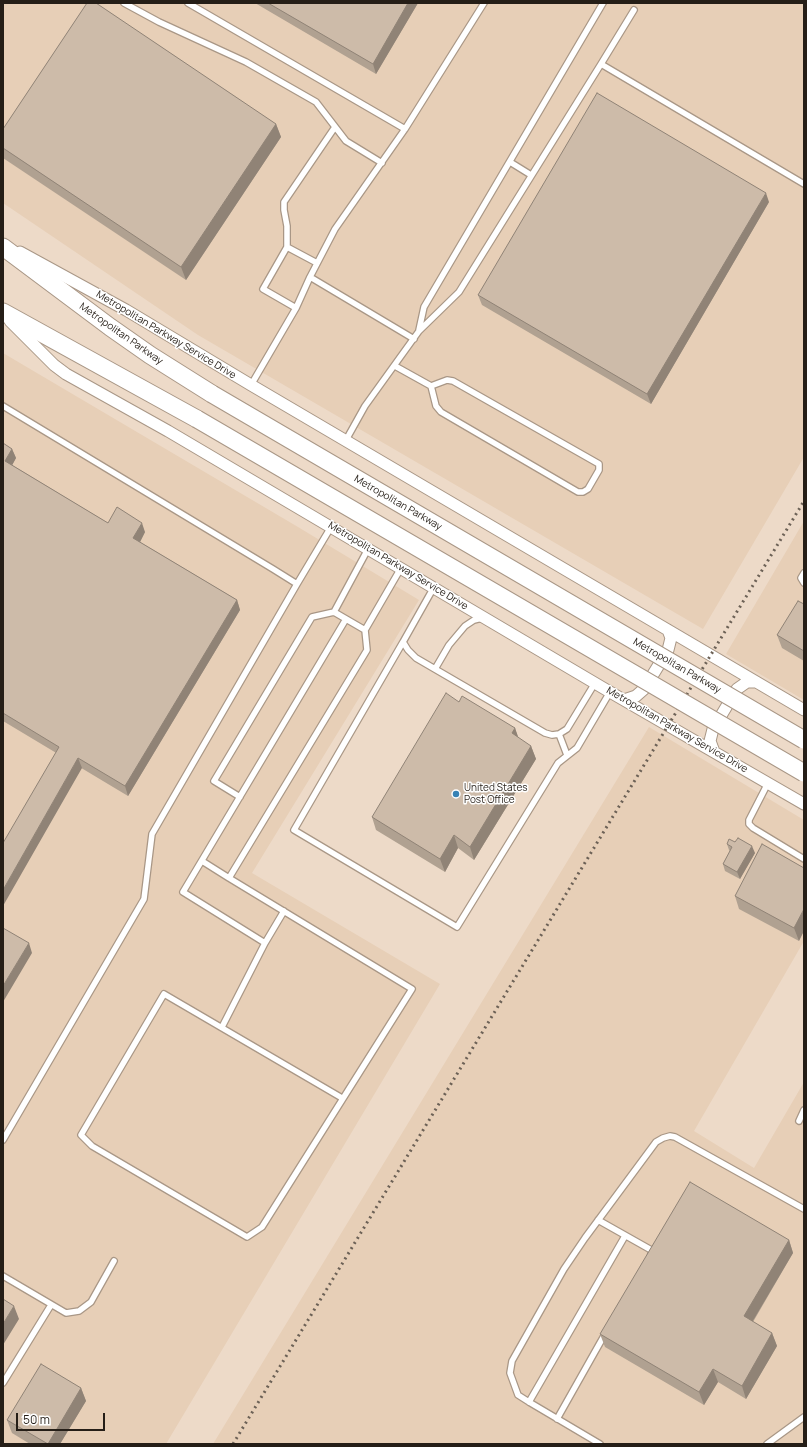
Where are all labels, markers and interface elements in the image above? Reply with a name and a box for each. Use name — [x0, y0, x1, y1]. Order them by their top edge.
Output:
street label: Metropolitan Parkway Service Drive — [94, 288, 238, 382]
street label: Metropolitan Parkway — [77, 301, 165, 367]
street label: Metropolitan Parkway — [352, 473, 444, 533]
street label: Metropolitan Parkway Service Drive — [326, 519, 470, 613]
street label: Metropolitan Parkway — [631, 636, 723, 696]
street label: Metropolitan Parkway Service Drive — [604, 685, 750, 775]
place label: United States Post Office — [464, 782, 527, 806]
marker: United States Post Office — [451, 789, 461, 799]
scale bar — [18, 1405, 107, 1431]
text: 50 m — [23, 1411, 50, 1428]

